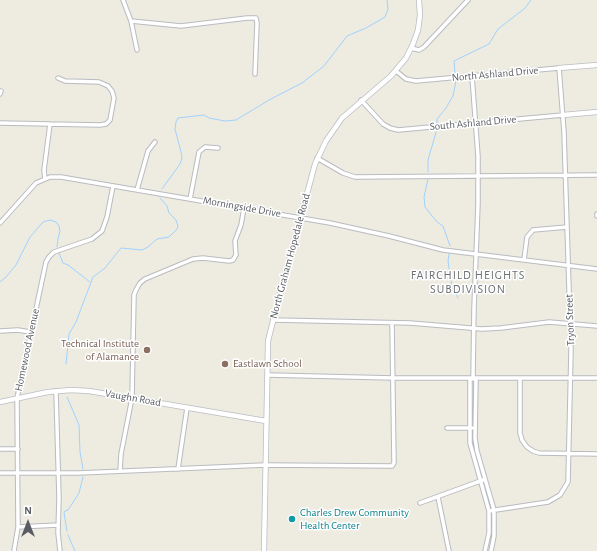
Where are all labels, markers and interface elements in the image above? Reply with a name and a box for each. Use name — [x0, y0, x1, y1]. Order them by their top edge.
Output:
street label: North Ashland Drive — [451, 64, 539, 84]
street label: South Ashland Drive — [429, 113, 517, 133]
street label: North Graham Hopedale Road — [267, 192, 313, 320]
street label: Morningside Drive — [202, 194, 282, 220]
district label: FAIRCHILD HEIGHTS SUBDIVISION — [411, 268, 525, 296]
street label: Tryon Street — [563, 294, 577, 346]
street label: Homewood Avenue — [12, 307, 42, 393]
place label: Technical Institute of Alamance — [61, 337, 139, 363]
marker: Technical Institute of Alamance — [142, 345, 152, 355]
place label: Eastlawn School — [233, 357, 302, 371]
marker: Eastlawn School — [220, 359, 230, 369]
street label: Vaughn Road — [104, 387, 162, 409]
north arrow — [8, 503, 48, 543]
text: N — [24, 505, 32, 516]
place label: Charles Drew Community Health Center — [300, 506, 409, 532]
marker: Charles Drew Community Health Center — [287, 514, 297, 524]

